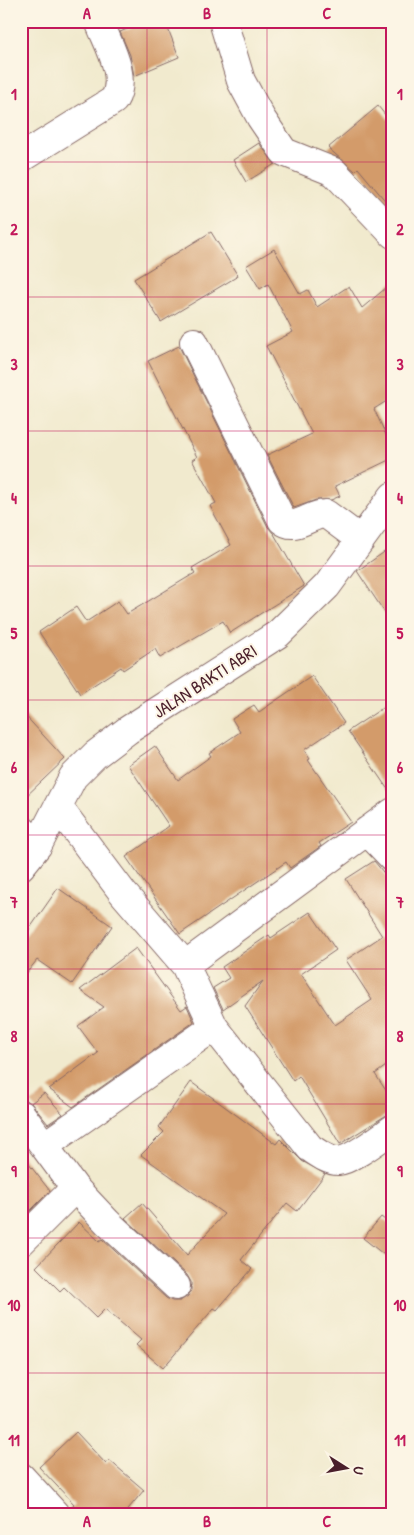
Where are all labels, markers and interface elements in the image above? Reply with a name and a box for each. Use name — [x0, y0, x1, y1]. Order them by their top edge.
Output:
text: A — [83, 2, 91, 24]
text: B — [203, 2, 211, 24]
text: C — [323, 2, 332, 24]
text: 1 — [11, 83, 17, 105]
text: 1 — [397, 83, 403, 105]
text: 2 — [10, 218, 18, 240]
text: 2 — [396, 218, 404, 240]
text: 3 — [10, 353, 18, 375]
text: 3 — [396, 353, 404, 375]
text: 4 — [11, 487, 17, 509]
text: 4 — [397, 487, 403, 509]
text: 5 — [11, 622, 18, 644]
text: 5 — [397, 622, 404, 644]
street label: JALAN BAKTI ABRI — [148, 638, 262, 724]
text: 6 — [11, 756, 18, 778]
text: 6 — [397, 756, 404, 778]
text: 7 — [9, 891, 18, 913]
text: 7 — [395, 891, 404, 913]
text: 8 — [11, 1025, 18, 1047]
text: 8 — [397, 1025, 404, 1047]
text: 9 — [11, 1160, 17, 1182]
text: 9 — [397, 1160, 403, 1182]
text: 10 — [8, 1294, 20, 1316]
text: 10 — [394, 1294, 406, 1316]
text: 11 — [8, 1429, 20, 1451]
text: 11 — [394, 1429, 406, 1451]
north arrow — [322, 1442, 372, 1492]
text: U — [349, 1465, 369, 1476]
text: A — [83, 1510, 91, 1532]
text: B — [203, 1510, 211, 1532]
text: C — [323, 1510, 332, 1532]

